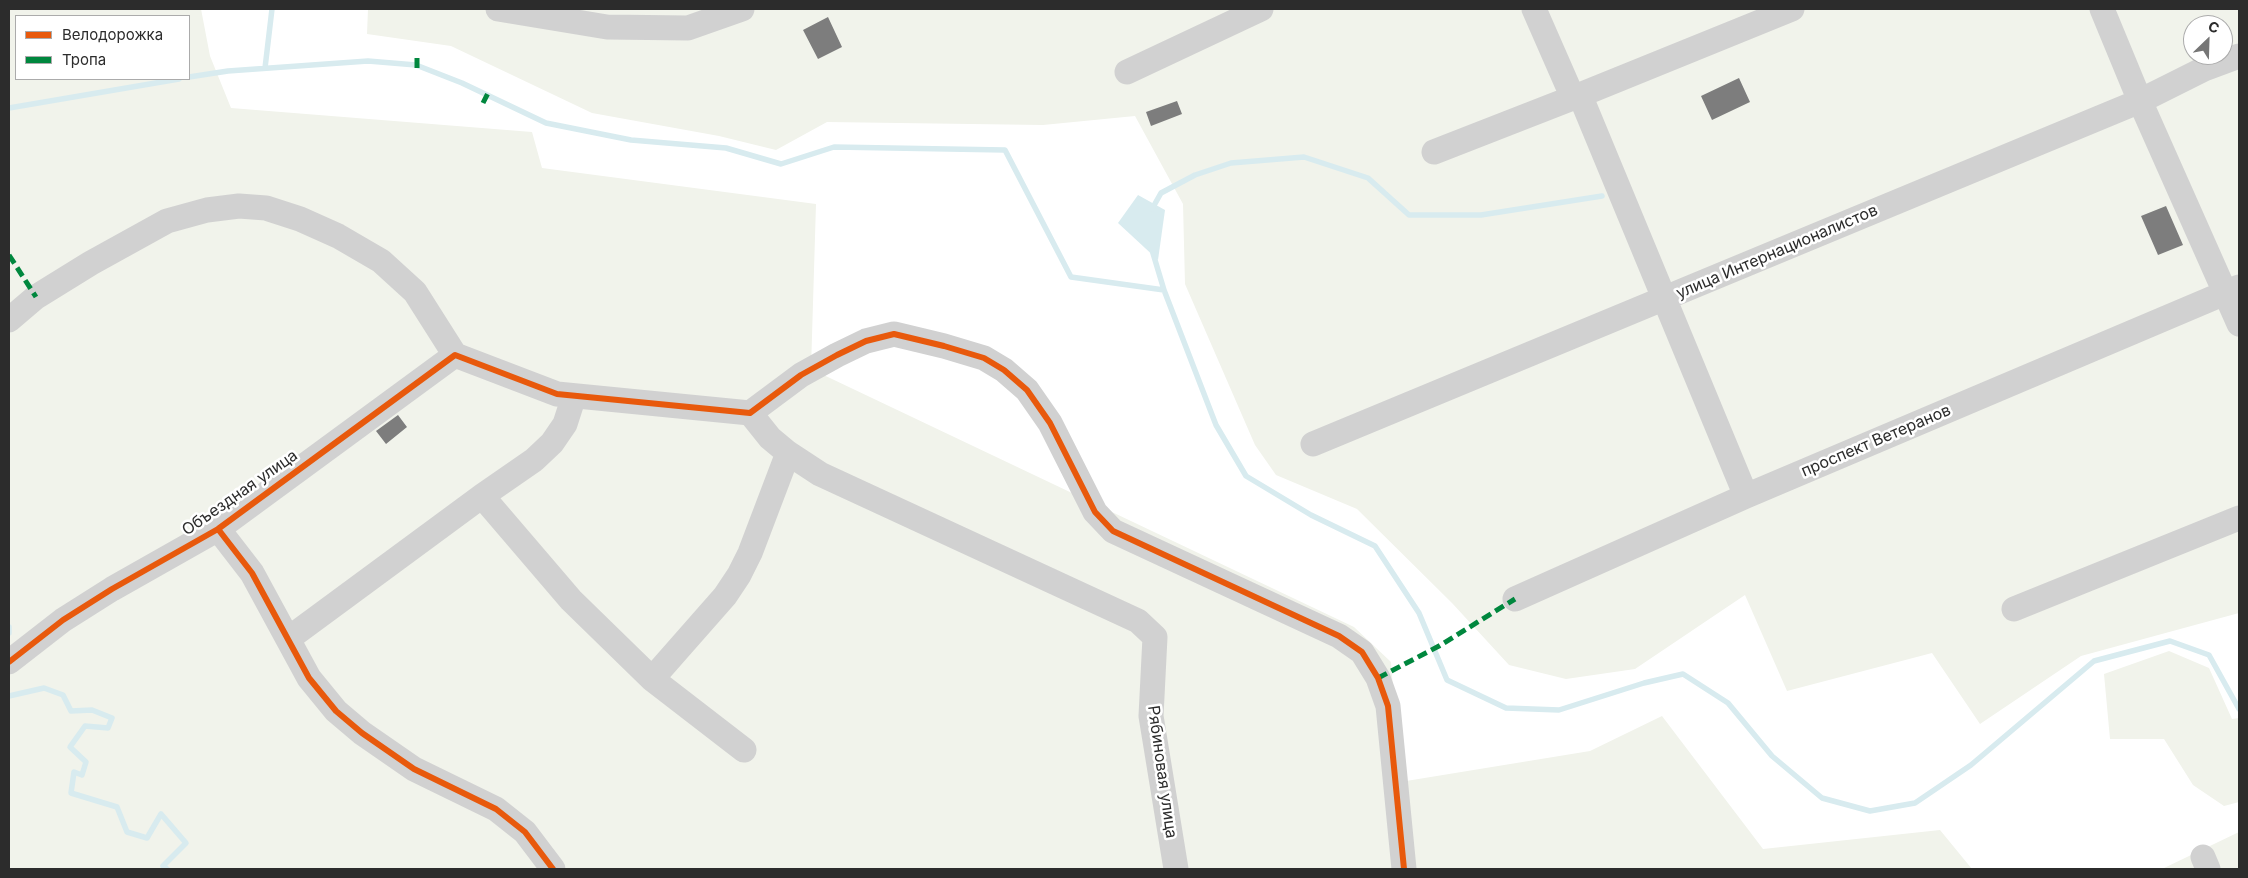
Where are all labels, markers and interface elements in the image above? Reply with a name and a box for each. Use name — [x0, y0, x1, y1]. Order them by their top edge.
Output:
legend — [15, 15, 190, 80]
north arrow — [2183, 15, 2233, 65]
text: С — [2206, 17, 2222, 37]
text: Велодорожка — [62, 25, 163, 44]
text: Тропа — [62, 50, 106, 69]
street label: улица Интернационалистов — [1673, 201, 1881, 303]
street label: проспект Ветеранов — [1798, 401, 1954, 481]
street label: Объездная улица — [179, 446, 301, 540]
street label: Рябиновая улица — [1143, 704, 1181, 840]

